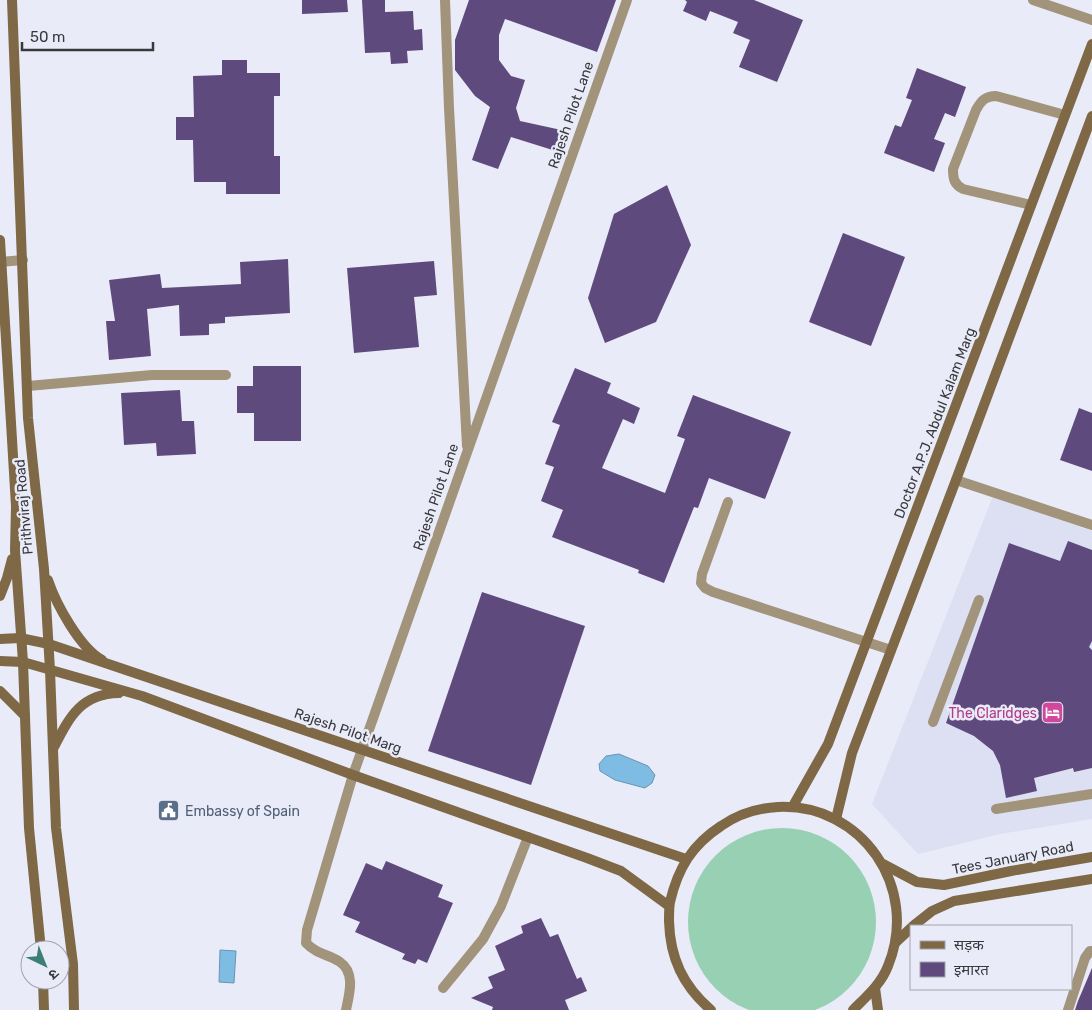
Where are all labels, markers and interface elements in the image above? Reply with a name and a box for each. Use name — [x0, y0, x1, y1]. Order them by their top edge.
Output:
scale bar — [22, 20, 154, 52]
text: 50 m — [30, 28, 65, 46]
street label: Rajesh Pilot Lane — [545, 59, 597, 171]
street label: Doctor A.P.J. Abdul Kalam Marg — [891, 325, 979, 521]
street label: Rajesh Pilot Lane — [410, 441, 462, 553]
street label: Prithviraj Road — [11, 459, 37, 555]
hotel icon: The Claridges — [1041, 701, 1065, 725]
street label: Rajesh Pilot Marg — [292, 705, 404, 757]
place label: The Claridges — [949, 705, 1037, 722]
public building icon: Embassy of Spain — [157, 799, 181, 823]
place label: Embassy of Spain — [185, 803, 300, 820]
street label: Tees January Road — [951, 838, 1075, 878]
legend — [910, 925, 1072, 990]
text: सड़क — [954, 936, 984, 954]
north arrow — [20, 940, 70, 990]
text: इमारत — [954, 961, 989, 979]
text: उ — [44, 965, 62, 984]

